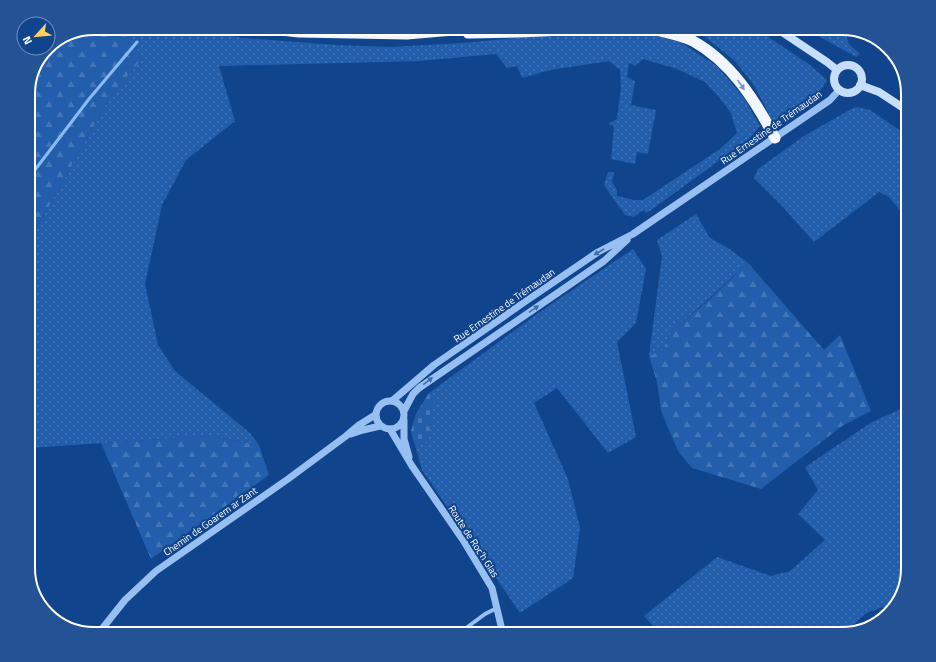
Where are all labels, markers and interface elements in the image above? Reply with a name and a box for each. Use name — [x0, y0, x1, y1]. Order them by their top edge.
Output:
north arrow — [16, 16, 56, 56]
text: N — [18, 34, 36, 48]
one-way arrow — [737, 80, 745, 90]
street label: Rue Ernestine de Trémaudan — [718, 87, 825, 168]
one-way arrow — [593, 248, 605, 255]
street label: Rue Ernestine de Trémaudan — [451, 265, 558, 346]
one-way arrow — [529, 305, 539, 313]
one-way arrow — [423, 378, 433, 386]
street label: Chemin de Goarem ar Zant — [160, 483, 261, 560]
street label: Route de Roc'h Glas — [445, 502, 503, 581]

